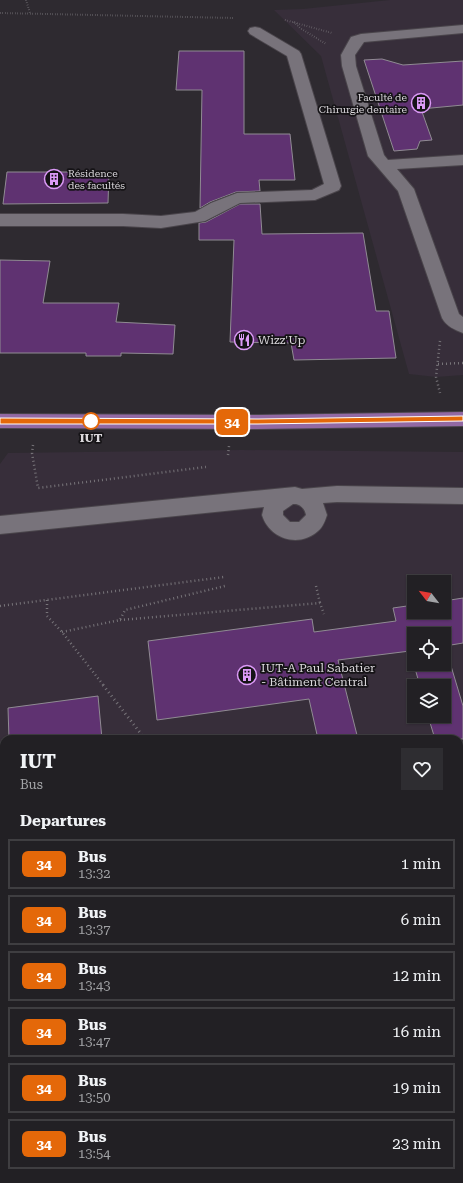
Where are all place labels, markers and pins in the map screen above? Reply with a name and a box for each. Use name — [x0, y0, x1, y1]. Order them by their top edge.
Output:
place label: Faculté de Chirurgie dentaire — [319, 92, 408, 115]
building icon: Faculté de Chirurgie dentaire — [410, 92, 432, 114]
building icon: Résidence des facultés — [43, 168, 65, 190]
place label: Résidence des facultés — [68, 168, 125, 191]
restaurant icon: Wizz'Up — [233, 329, 255, 351]
place label: Wizz'Up — [258, 333, 306, 347]
marker: IUT — [82, 412, 100, 430]
place label: IUT — [80, 431, 103, 445]
place label: IUT-A Paul Sabatier - Bâtiment Central — [261, 661, 375, 689]
building icon: IUT-A Paul Sabatier - Bâtiment Central — [236, 664, 258, 686]

